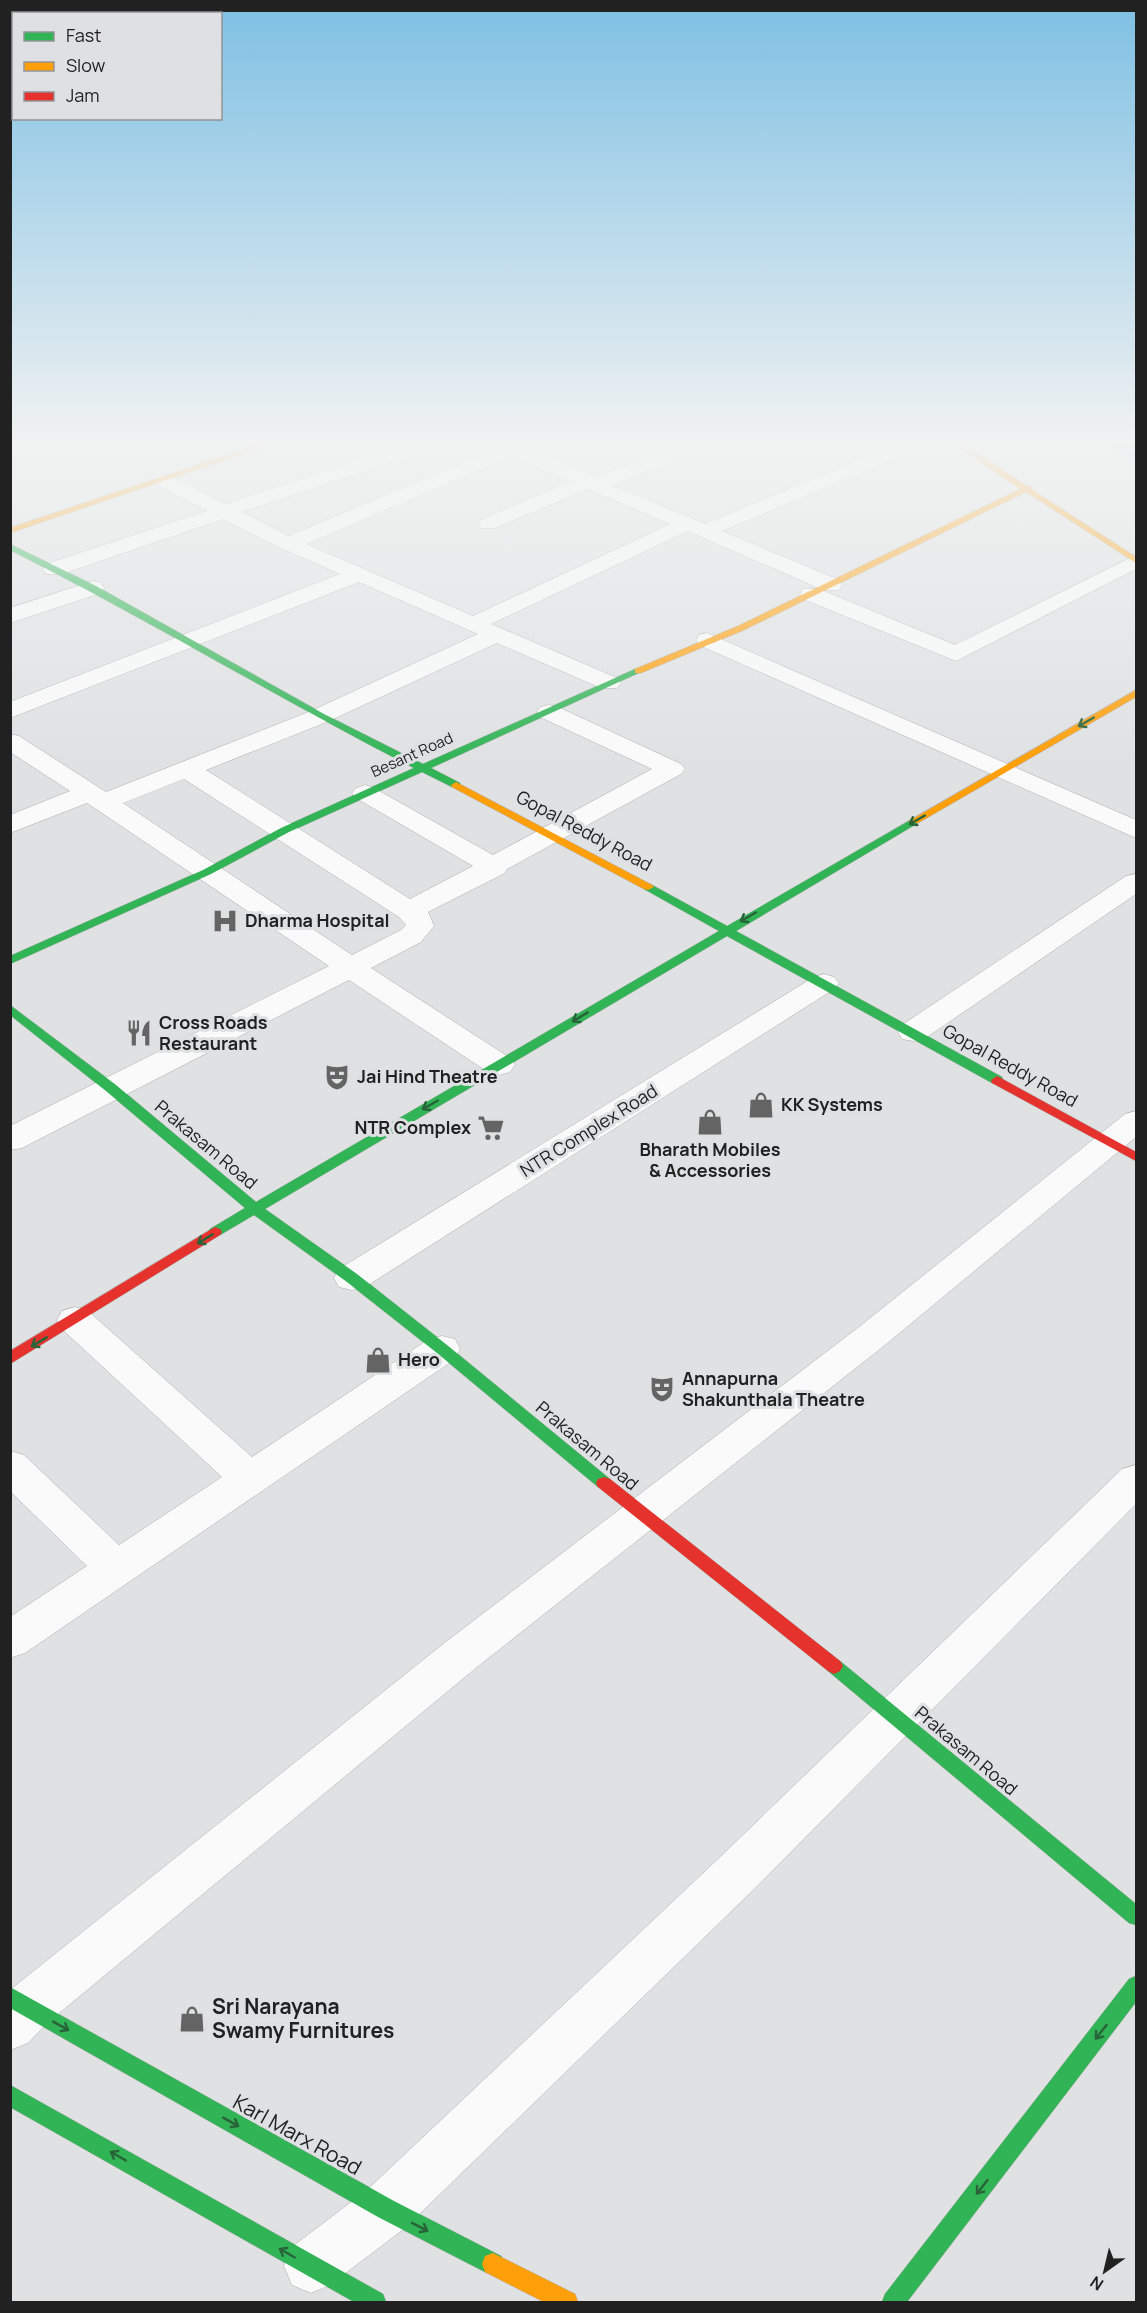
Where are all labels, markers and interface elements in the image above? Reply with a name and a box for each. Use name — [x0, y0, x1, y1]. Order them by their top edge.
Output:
legend — [12, 12, 222, 120]
text: Fast — [66, 23, 101, 47]
text: Slow — [66, 53, 106, 77]
text: Jam — [66, 83, 100, 107]
one-way arrow — [1078, 716, 1095, 728]
street label: Besant Road — [367, 727, 456, 782]
street label: Gopal Reddy Road — [512, 784, 657, 876]
one-way arrow — [909, 814, 926, 826]
hospital icon: Dharma Hospital — [210, 906, 240, 936]
place label: Dharma Hospital — [245, 908, 390, 932]
one-way arrow — [740, 911, 757, 923]
place label: Cross Roads Restaurant — [159, 1010, 268, 1055]
one-way arrow — [572, 1011, 589, 1023]
restaurant icon: Cross Roads Restaurant — [124, 1018, 154, 1048]
street label: Gopal Reddy Road — [939, 1018, 1082, 1112]
theatre icon: Jai Hind Theatre — [322, 1062, 352, 1092]
place label: Jai Hind Theatre — [357, 1064, 498, 1088]
street label: NTR Complex Road — [515, 1078, 662, 1182]
shop icon: KK Systems — [746, 1090, 776, 1120]
place label: KK Systems — [781, 1092, 883, 1116]
street label: Prakasam Road — [150, 1094, 263, 1194]
one-way arrow — [422, 1100, 439, 1112]
shop icon: Bharath Mobiles & Accessories — [695, 1107, 725, 1137]
supermarket icon: NTR Complex — [476, 1113, 506, 1143]
place label: NTR Complex — [354, 1115, 471, 1139]
place label: Bharath Mobiles & Accessories — [639, 1137, 781, 1182]
one-way arrow — [197, 1234, 214, 1246]
one-way arrow — [31, 1336, 48, 1348]
shop icon: Hero — [363, 1345, 393, 1375]
place label: Hero — [398, 1347, 440, 1371]
place label: Annapurna Shakunthala Theatre — [682, 1366, 865, 1411]
theatre icon: Annapurna Shakunthala Theatre — [647, 1374, 677, 1404]
street label: Prakasam Road — [531, 1395, 644, 1495]
street label: Prakasam Road — [910, 1700, 1023, 1800]
place label: Sri Narayana Swamy Furnitures — [212, 1992, 394, 2044]
shop icon: Sri Narayana Swamy Furnitures — [177, 2004, 207, 2034]
one-way arrow — [52, 2020, 69, 2032]
one-way arrow — [1094, 2024, 1107, 2040]
street label: Karl Marx Road — [228, 2087, 367, 2181]
one-way arrow — [222, 2116, 239, 2128]
one-way arrow — [110, 2150, 127, 2162]
one-way arrow — [976, 2179, 989, 2195]
one-way arrow — [410, 2221, 428, 2233]
north arrow — [1075, 2241, 1135, 2301]
one-way arrow — [279, 2247, 296, 2259]
text: N — [1086, 2271, 1108, 2296]

